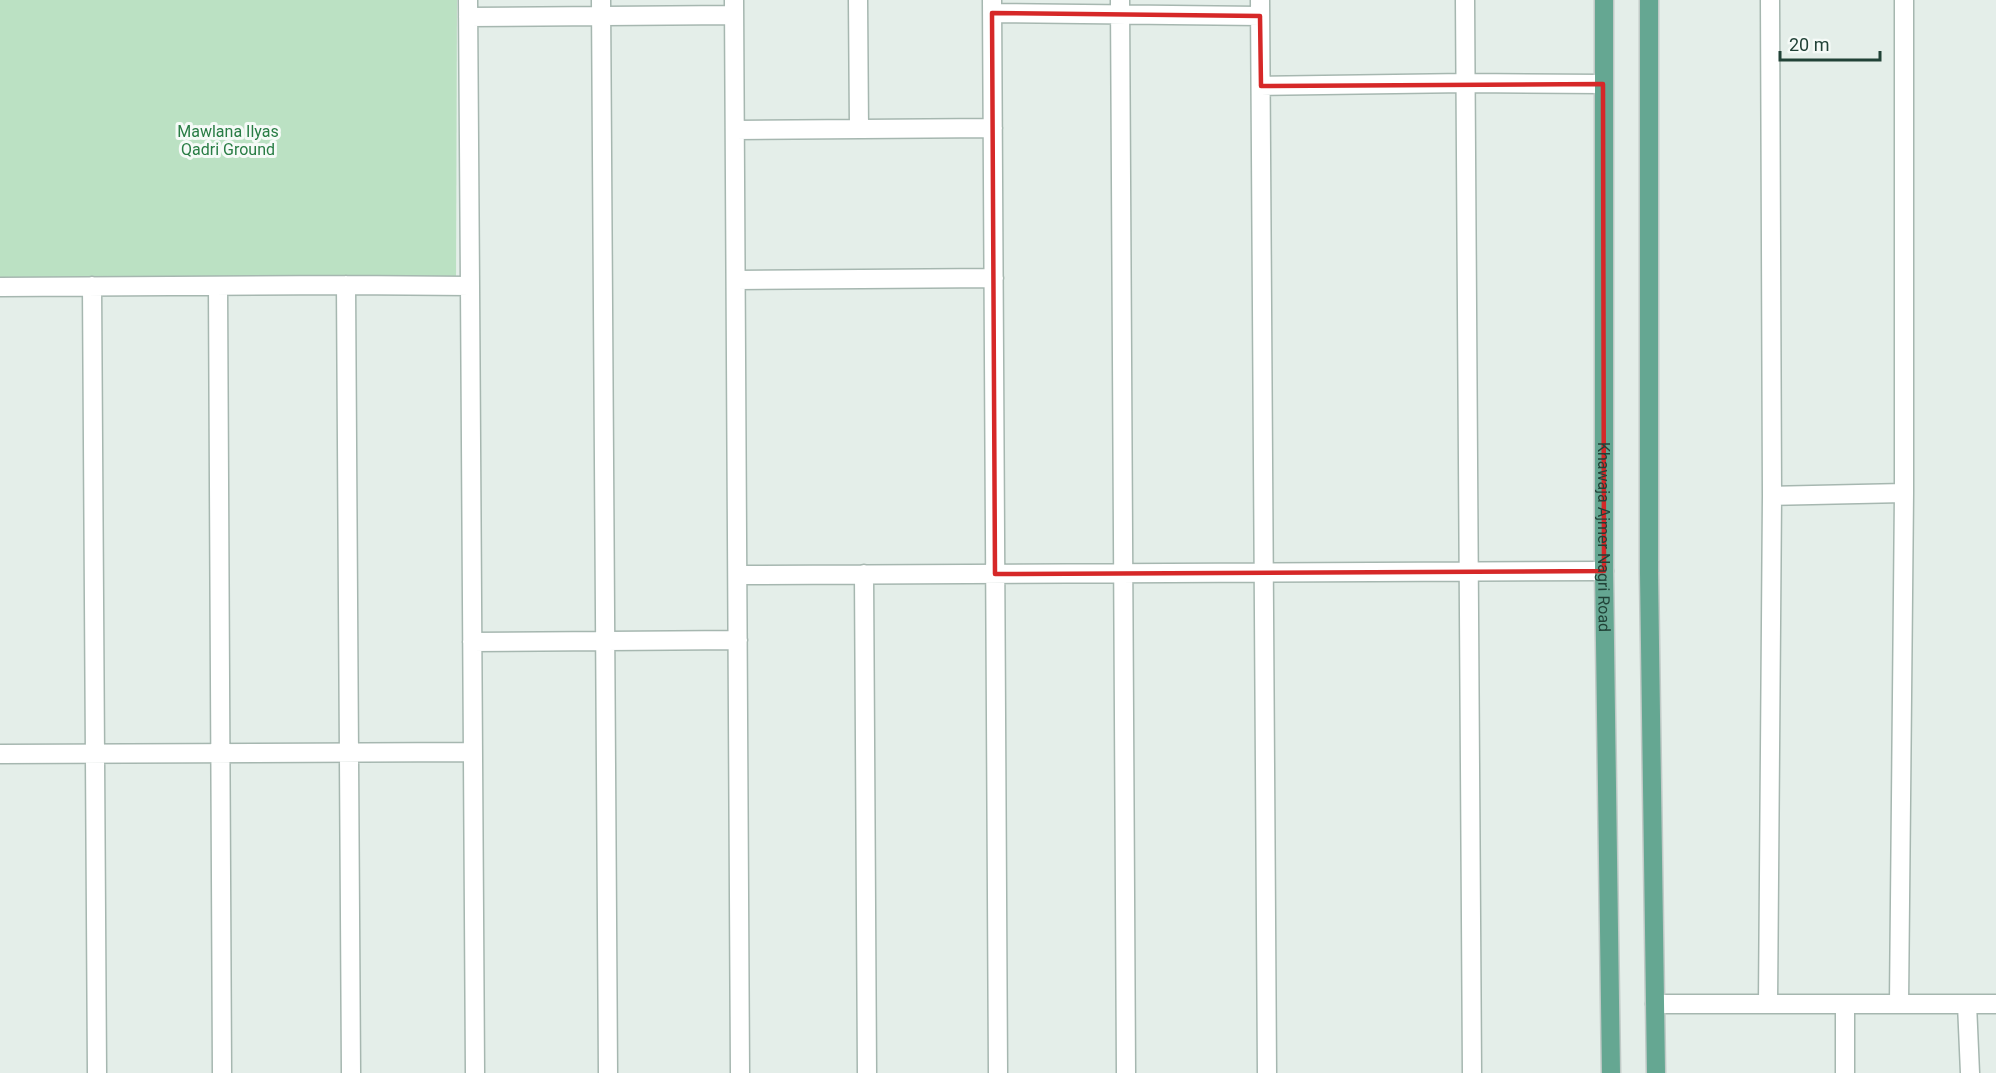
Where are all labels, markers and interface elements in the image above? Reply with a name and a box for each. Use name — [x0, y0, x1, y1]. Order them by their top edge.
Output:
scale bar — [1780, 24, 1880, 62]
text: 20 m — [1789, 34, 1829, 55]
park label: Mawlana Ilyas Qadri Ground — [177, 122, 279, 159]
street label: Khawaja Ajmer Nagri Road — [1595, 442, 1614, 632]

